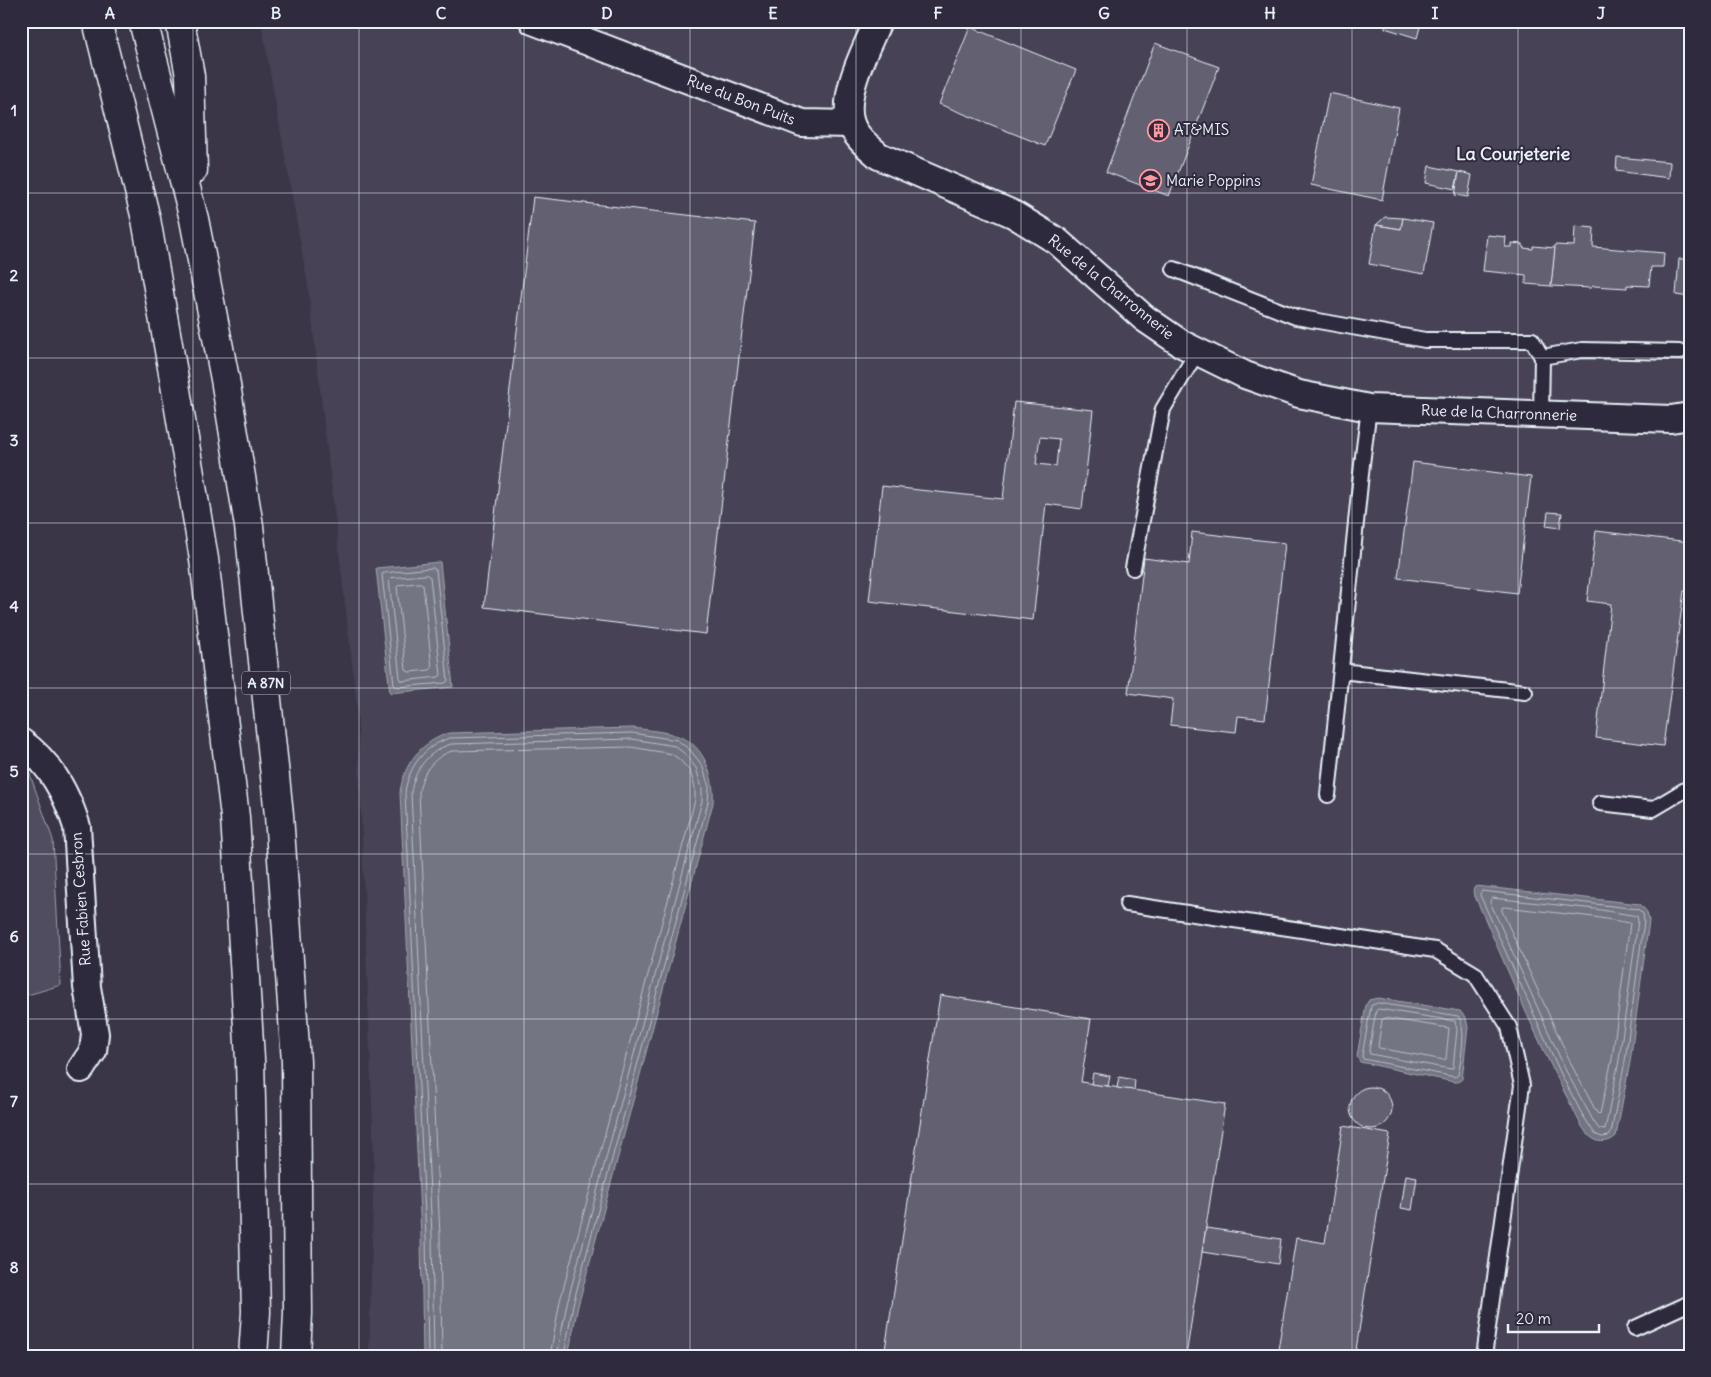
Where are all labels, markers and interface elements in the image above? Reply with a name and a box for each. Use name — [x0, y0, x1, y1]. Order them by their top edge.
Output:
text: A — [105, 3, 115, 23]
text: B — [271, 3, 282, 23]
text: C — [436, 3, 447, 23]
text: D — [601, 3, 613, 23]
text: E — [768, 3, 778, 23]
text: F — [933, 3, 943, 23]
text: G — [1098, 3, 1110, 23]
text: H — [1264, 3, 1276, 23]
text: I — [1432, 3, 1439, 23]
text: J — [1597, 3, 1606, 23]
street label: Rue du Bon Puits — [684, 70, 798, 129]
text: 1 — [11, 100, 17, 120]
building icon: AT&MIS — [1146, 118, 1170, 142]
place label: AT&MIS — [1174, 120, 1229, 139]
district label: La Courjeterie — [1456, 142, 1570, 165]
school or university icon: Marie Poppins — [1138, 169, 1162, 193]
place label: Marie Poppins — [1166, 171, 1261, 190]
street label: Rue de la Charronnerie — [1045, 230, 1178, 343]
text: 2 — [10, 265, 19, 285]
street label: Rue de la Charronnerie — [1421, 400, 1577, 425]
text: 3 — [9, 430, 19, 450]
text: 4 — [9, 596, 19, 616]
road number: A 87N — [242, 671, 290, 694]
text: 5 — [9, 761, 19, 781]
street label: Rue Fabien Cesbron — [66, 831, 95, 966]
text: 6 — [9, 926, 19, 946]
text: 7 — [10, 1091, 18, 1111]
text: 8 — [9, 1257, 19, 1277]
scale bar — [1508, 1302, 1600, 1334]
text: 20 m — [1516, 1309, 1551, 1328]

